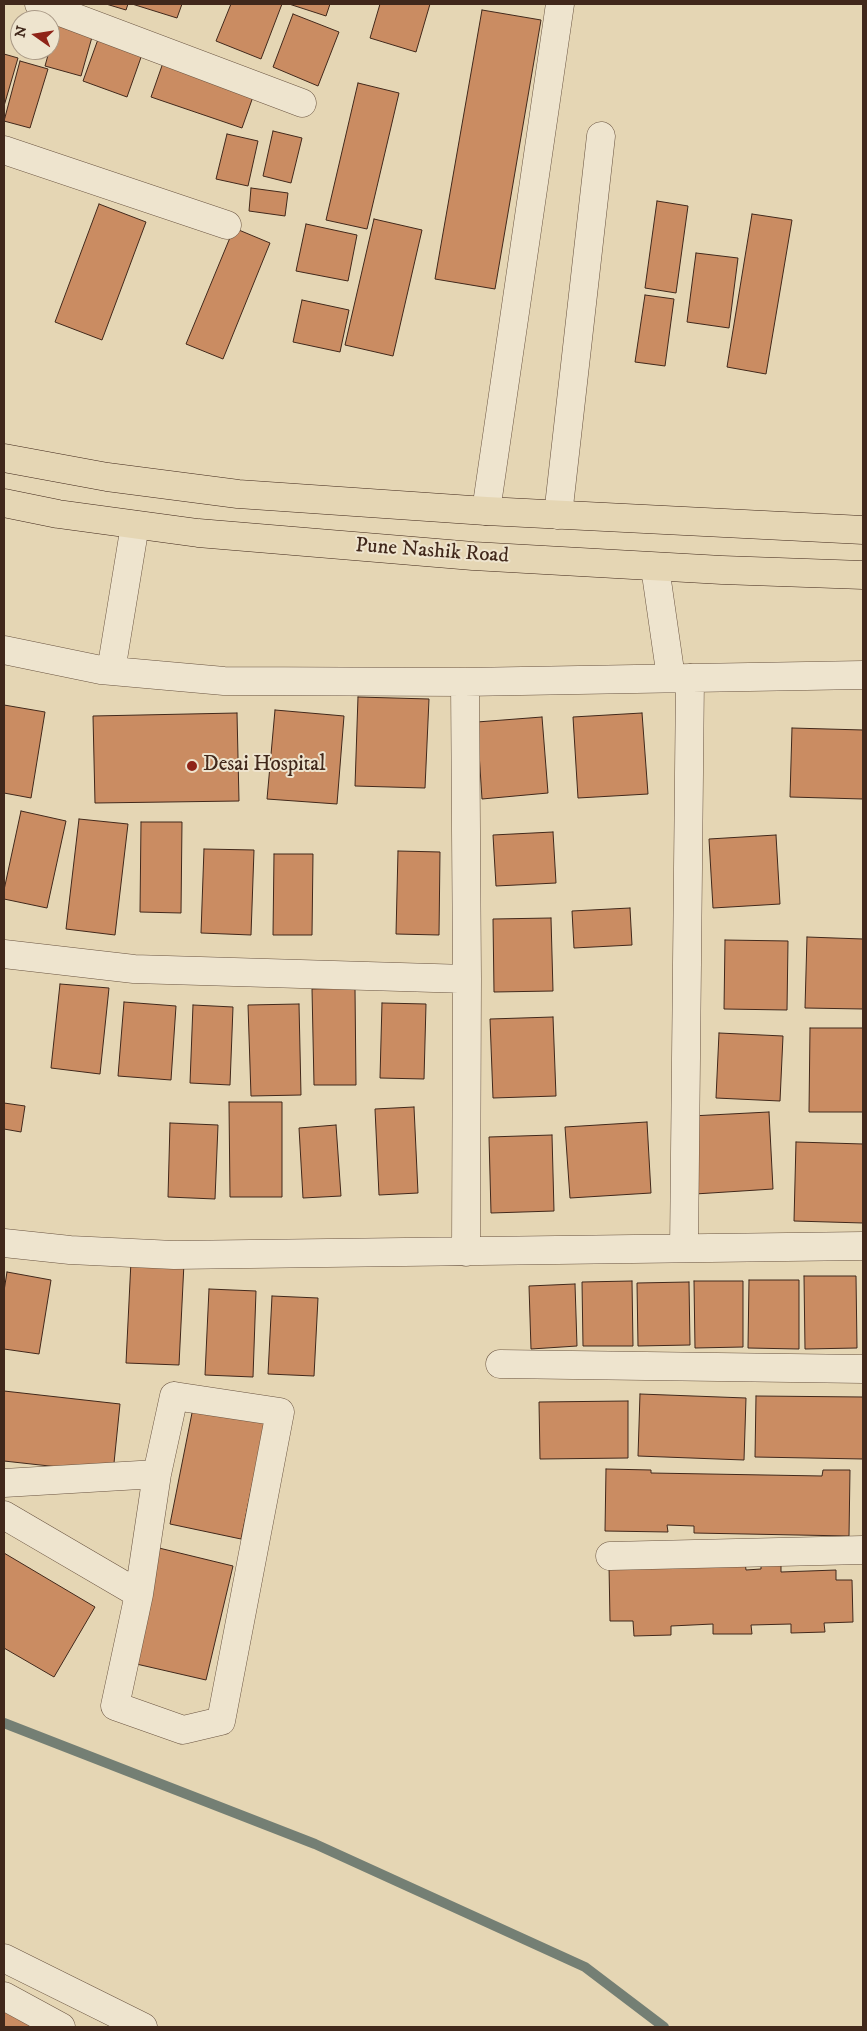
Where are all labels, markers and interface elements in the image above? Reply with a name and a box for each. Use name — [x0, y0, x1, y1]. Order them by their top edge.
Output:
north arrow — [10, 10, 60, 60]
text: N — [11, 24, 31, 39]
street label: Pune Nashik Road — [354, 534, 510, 570]
place label: Desai Hospital — [203, 753, 326, 779]
marker: Desai Hospital — [185, 759, 199, 773]

